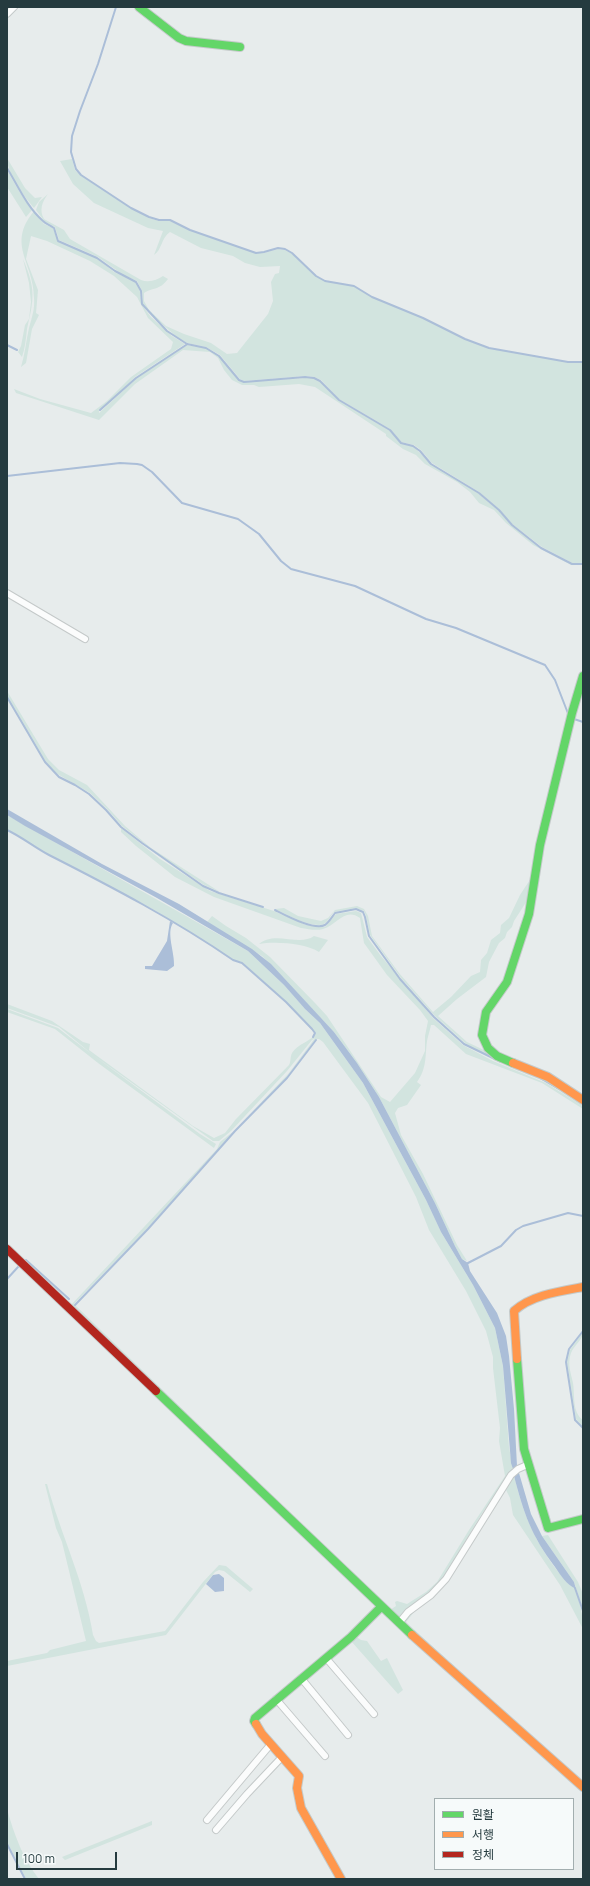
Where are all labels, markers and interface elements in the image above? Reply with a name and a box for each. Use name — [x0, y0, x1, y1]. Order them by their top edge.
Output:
legend — [434, 1798, 574, 1870]
text: 원활 — [472, 1806, 494, 1823]
text: 서행 — [472, 1826, 494, 1843]
scale bar — [18, 1844, 119, 1870]
text: 정체 — [472, 1846, 494, 1863]
text: 100 m — [23, 1850, 55, 1867]

